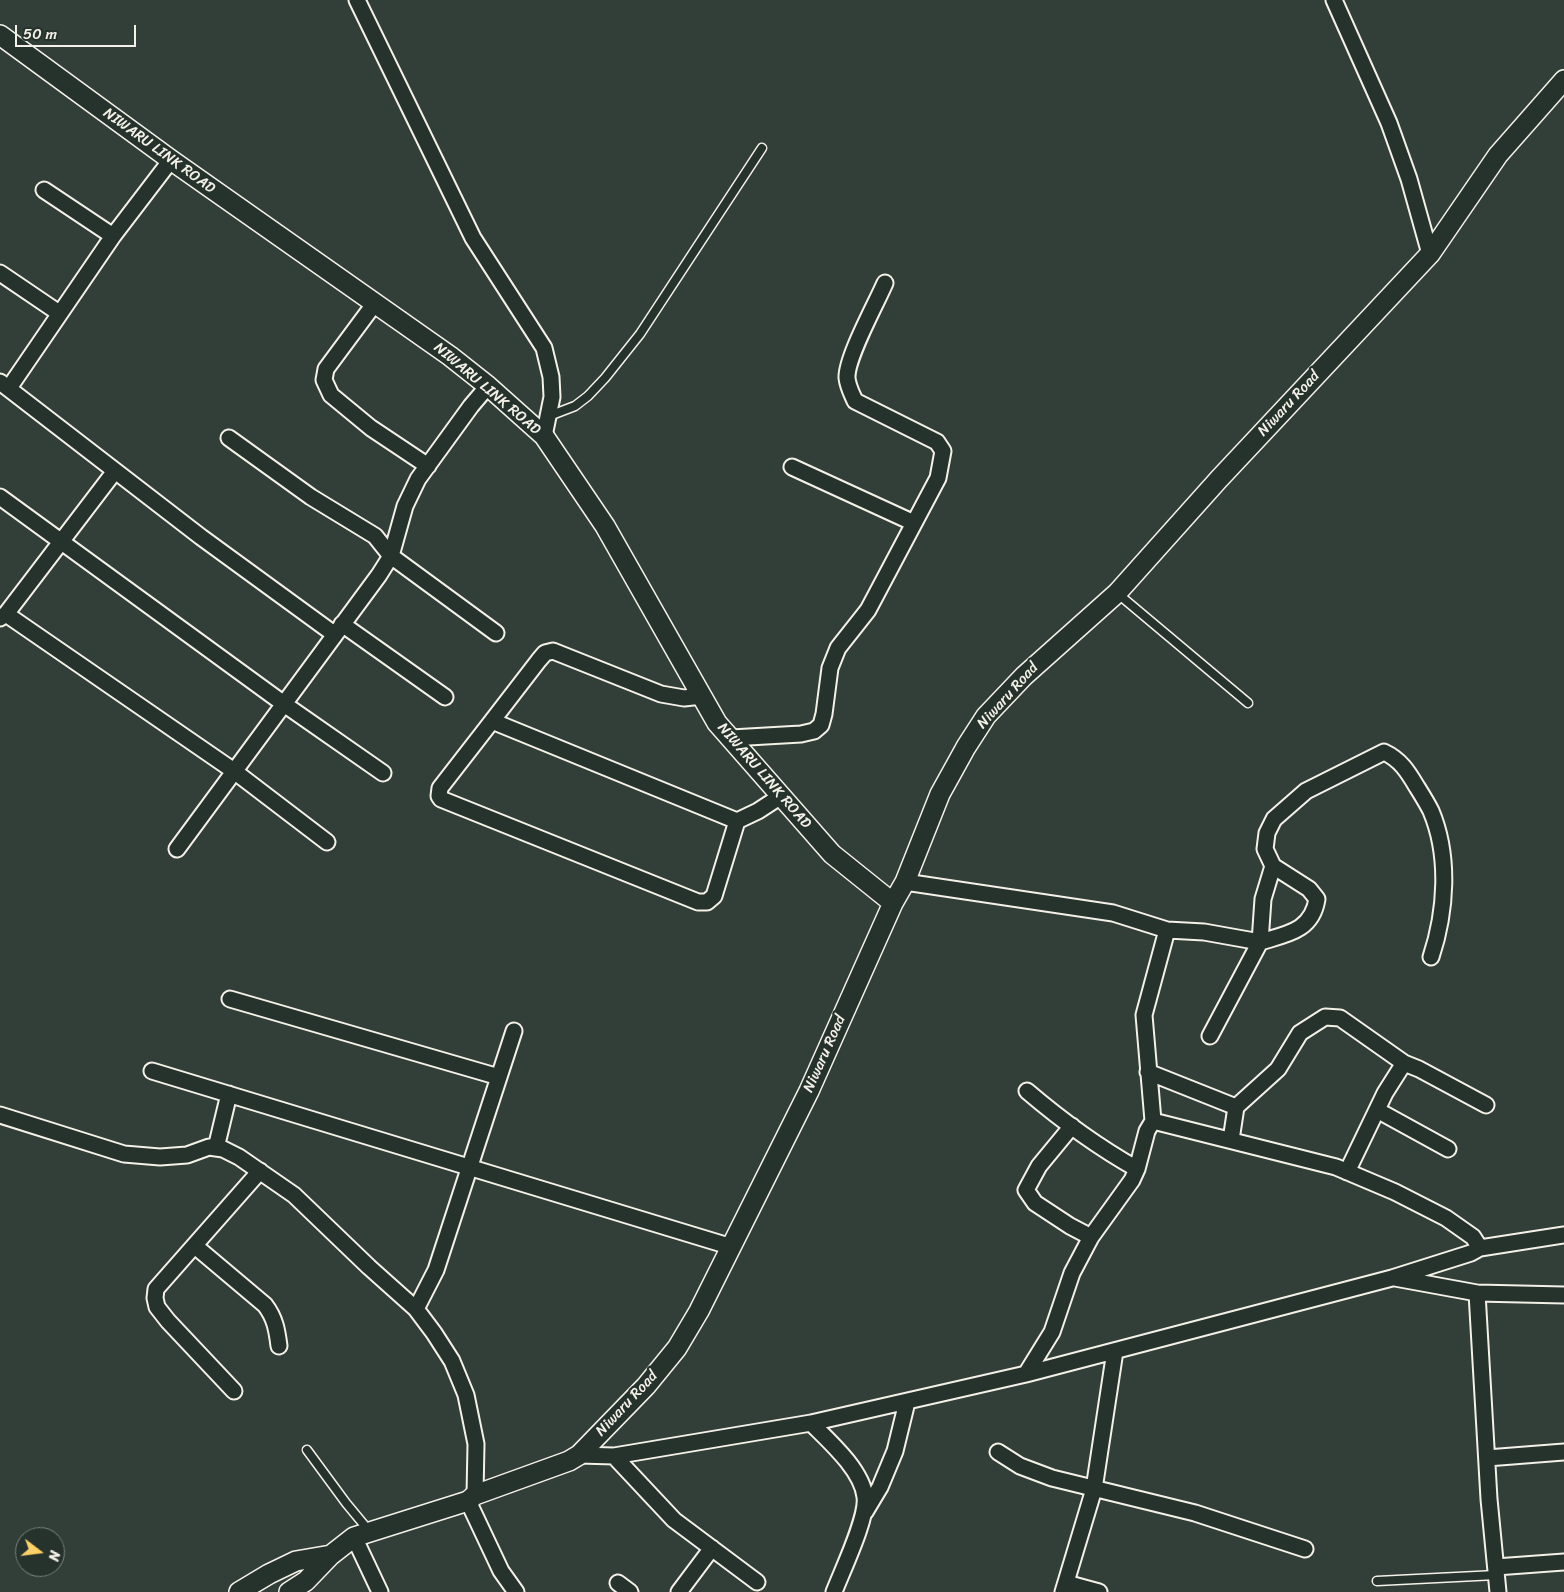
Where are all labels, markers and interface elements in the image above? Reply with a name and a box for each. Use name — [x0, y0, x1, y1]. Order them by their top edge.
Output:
scale bar — [18, 15, 139, 47]
text: 50 m — [23, 21, 57, 47]
street label: NIWARU LINK ROAD — [99, 104, 219, 198]
street label: NIWARU LINK ROAD — [430, 339, 544, 439]
street label: Niwaru Road — [1254, 368, 1324, 440]
street label: Niwaru Road — [974, 659, 1042, 733]
street label: NIWARU LINK ROAD — [713, 719, 815, 833]
street label: Niwaru Road — [800, 1013, 850, 1095]
street label: Niwaru Road — [592, 1368, 662, 1440]
north arrow — [15, 1527, 65, 1577]
text: N — [41, 1548, 67, 1564]

